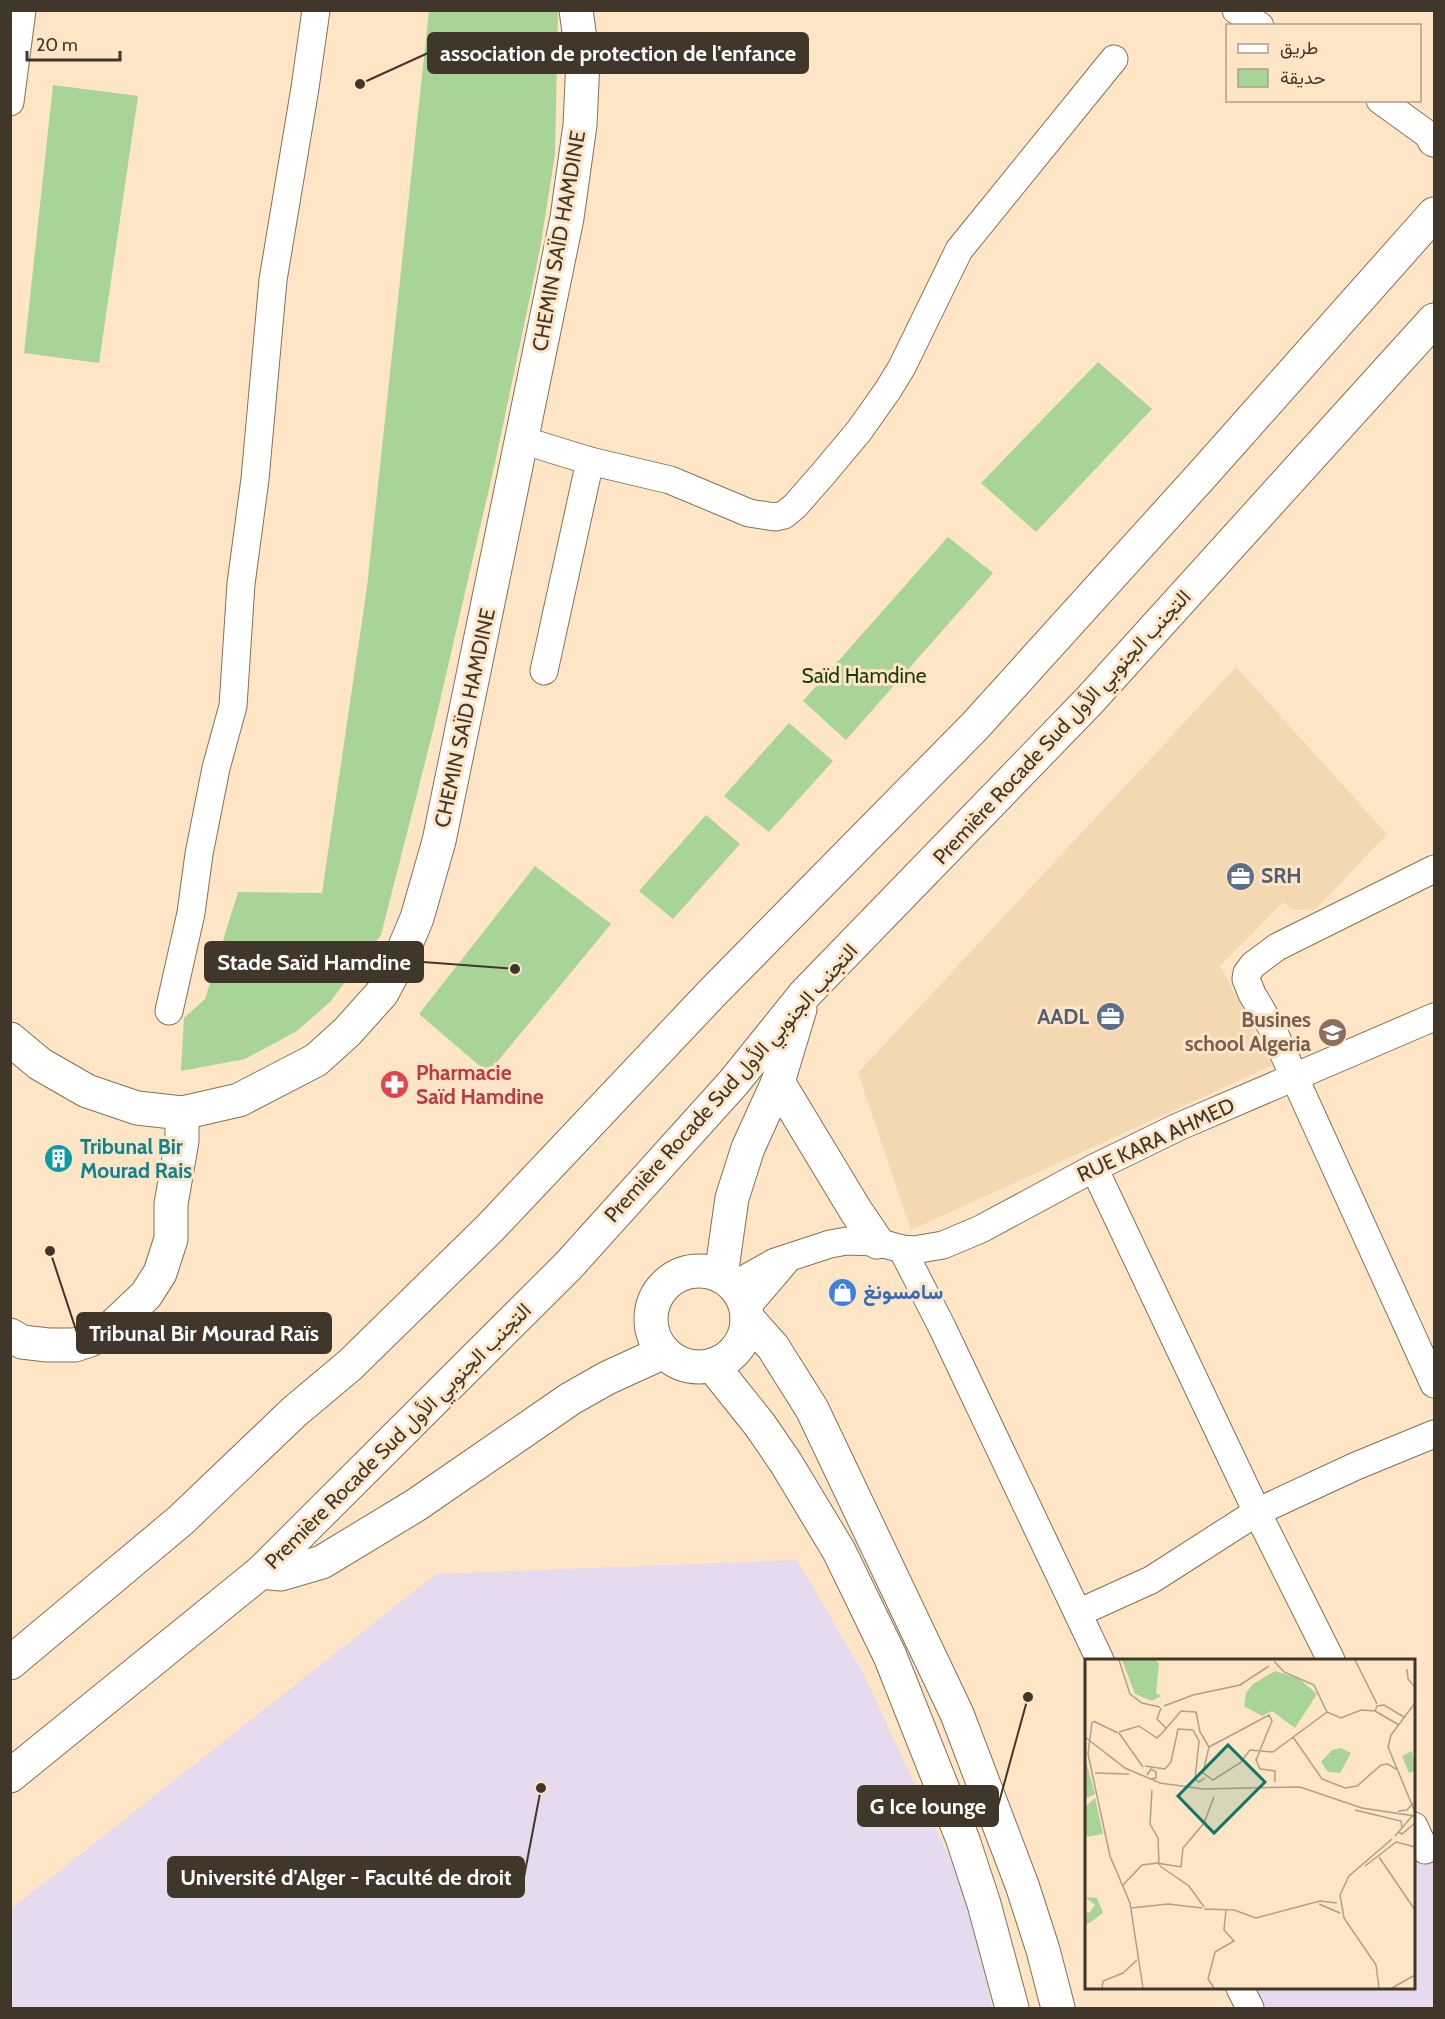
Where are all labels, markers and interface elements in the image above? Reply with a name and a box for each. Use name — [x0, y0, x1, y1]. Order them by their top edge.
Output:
scale bar — [27, 24, 120, 62]
legend — [1226, 24, 1421, 102]
callout: association de protection de l'enfance — [428, 33, 808, 73]
text: 20 m — [36, 34, 78, 56]
text: طريق — [1280, 37, 1318, 59]
text: association de protection de l'enfance — [440, 40, 796, 67]
text: حديقة — [1280, 67, 1326, 89]
street label: CHEMIN SAÏD HAMDINE — [527, 129, 590, 353]
street label: Première Rocade Sud التجنب الجنوبي الأول — [928, 584, 1199, 873]
street label: CHEMIN SAÏD HAMDINE — [429, 606, 500, 830]
park label: Saïd Hamdine — [802, 663, 927, 688]
office icon: SRH — [1224, 860, 1256, 892]
place label: SRH — [1261, 863, 1302, 888]
street label: Première Rocade Sud التجنب الجنوبي الأول — [599, 938, 866, 1230]
callout: Stade Saïd Hamdine — [205, 942, 423, 982]
text: Stade Saïd Hamdine — [217, 949, 411, 976]
office icon: AADL — [1094, 1001, 1126, 1033]
place label: AADL — [1037, 1004, 1089, 1029]
place label: Busines school Algeria — [1185, 1007, 1312, 1056]
school or university icon: Busines school Algeria — [1316, 1016, 1348, 1048]
place label: Pharmacie Saïd Hamdine — [416, 1060, 544, 1109]
pharmacy icon: Pharmacie Saïd Hamdine — [379, 1069, 411, 1101]
street label: RUE KARA AHMED — [1073, 1092, 1239, 1187]
place label: Tribunal Bir Mourad Rais — [80, 1134, 192, 1183]
building icon: Tribunal Bir Mourad Rais — [43, 1143, 75, 1175]
shop icon: سامسونغ — [826, 1276, 858, 1308]
place label: سامسونغ — [863, 1279, 943, 1306]
street label: Première Rocade Sud التجنب الجنوبي الأول — [259, 1297, 540, 1578]
callout: Tribunal Bir Mourad Raïs — [77, 1313, 331, 1353]
text: Tribunal Bir Mourad Raïs — [89, 1320, 319, 1347]
inset map — [1085, 1659, 1415, 1989]
callout: G Ice lounge — [858, 1786, 998, 1826]
text: G Ice lounge — [870, 1793, 986, 1820]
callout: Université d'Alger - Faculté de droit — [168, 1857, 524, 1897]
text: Université d'Alger - Faculté de droit — [180, 1864, 512, 1891]

